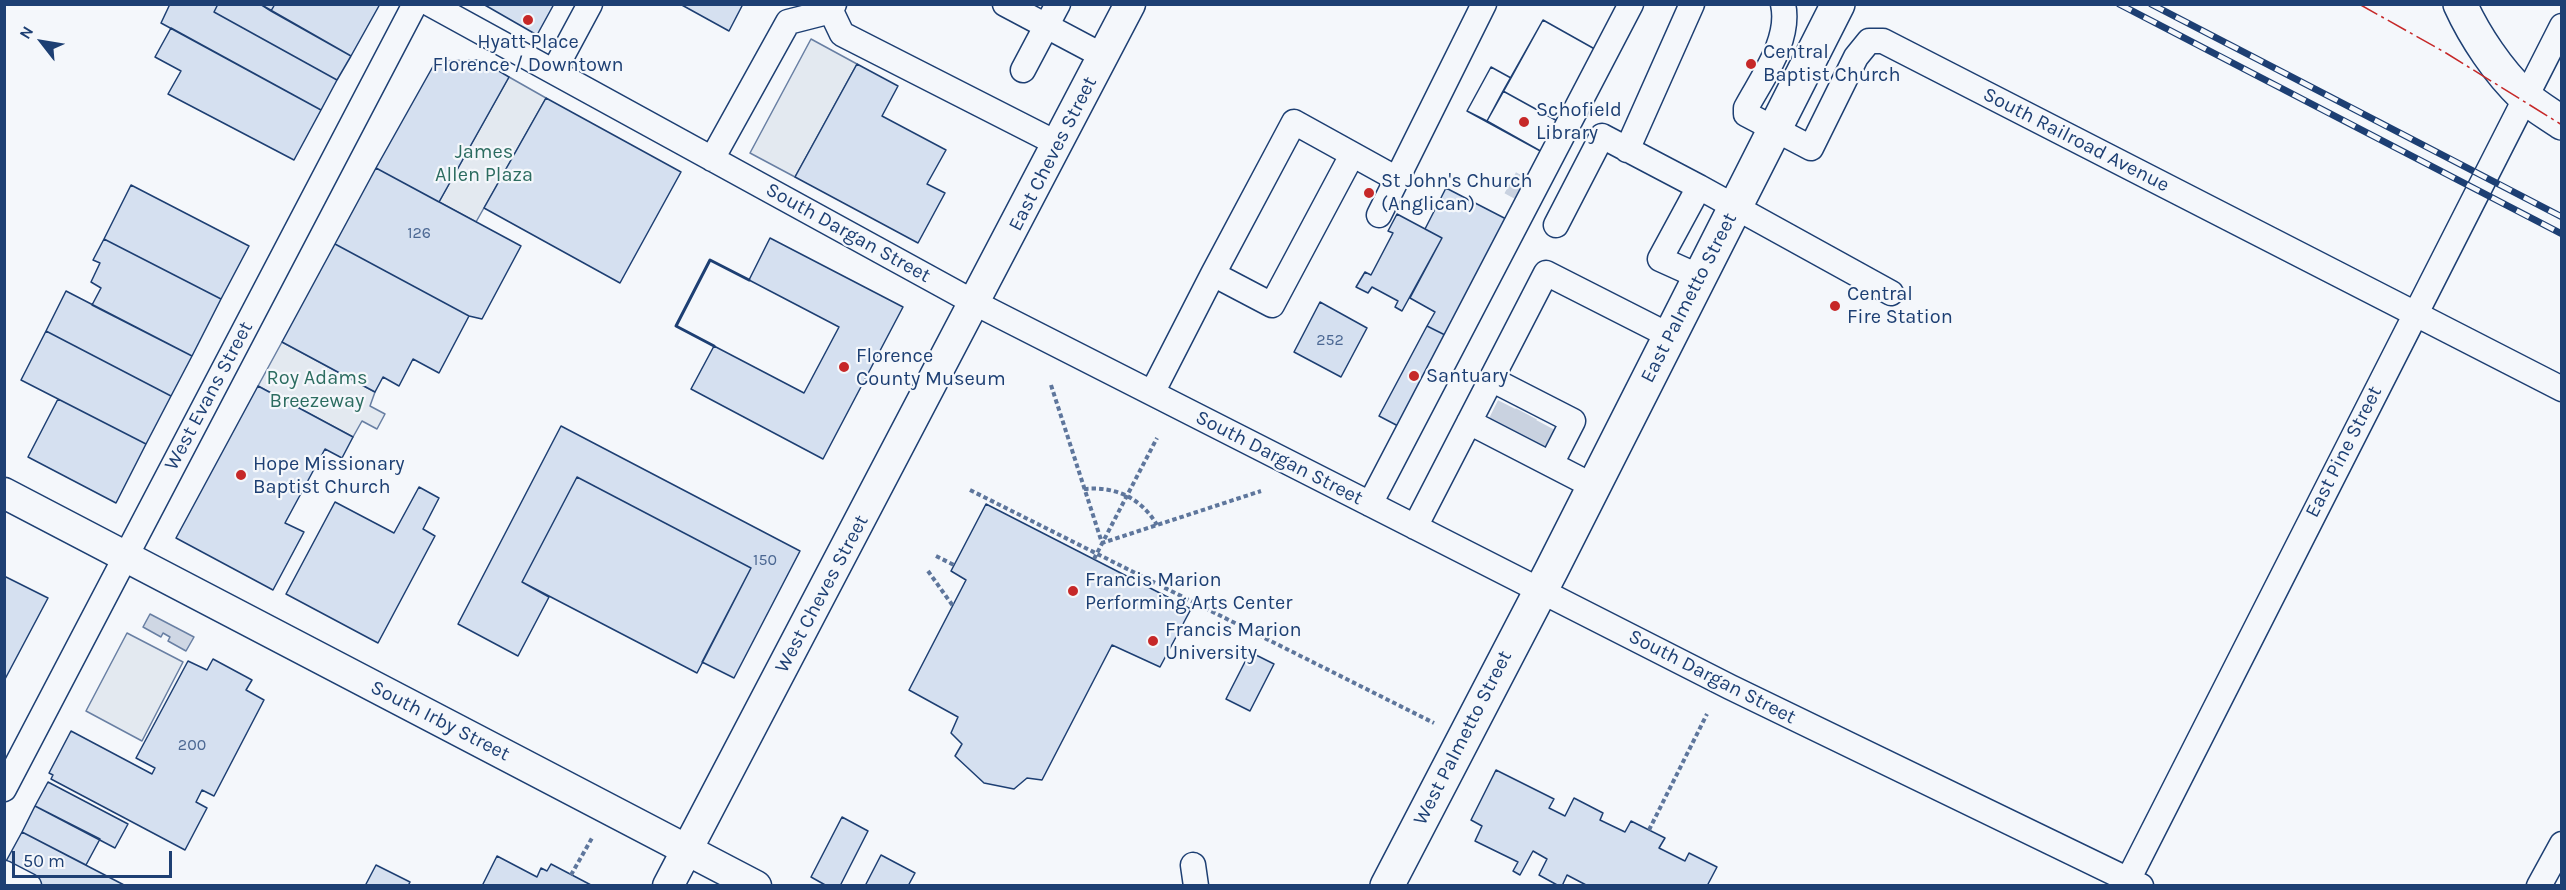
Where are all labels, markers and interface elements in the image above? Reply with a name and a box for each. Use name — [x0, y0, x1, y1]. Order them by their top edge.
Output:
north arrow — [12, 12, 72, 72]
marker: Hyatt Place Florence / Downtown — [521, 13, 535, 27]
text: N — [15, 23, 37, 42]
place label: Hyatt Place Florence / Downtown — [433, 30, 623, 77]
place label: Central Baptist Church — [1763, 40, 1900, 87]
marker: Central Baptist Church — [1744, 57, 1758, 71]
street label: East Cheves Street — [1004, 73, 1102, 235]
street label: South Railroad Avenue — [1979, 83, 2173, 197]
place label: Schofield Library — [1536, 98, 1622, 145]
marker: Schofield Library — [1517, 115, 1531, 129]
park label: James Allen Plaza — [435, 140, 533, 187]
place label: St John's Church (Anglican) — [1381, 169, 1533, 216]
street label: South Dargan Street — [761, 178, 935, 288]
marker: St John's Church (Anglican) — [1362, 186, 1376, 200]
street label: East Palmetto Street — [1636, 209, 1742, 387]
house number: 126 — [407, 223, 431, 243]
place label: Central Fire Station — [1847, 282, 1953, 329]
marker: Central Fire Station — [1828, 299, 1842, 313]
street label: West Evans Street — [160, 318, 258, 474]
house number: 252 — [1316, 330, 1344, 350]
place label: Florence County Museum — [856, 344, 1006, 391]
marker: Florence County Museum — [837, 360, 851, 374]
place label: Santuary — [1426, 364, 1508, 388]
park label: Roy Adams Breezeway — [267, 366, 367, 413]
marker: Santuary — [1407, 369, 1421, 383]
street label: East Pine Street — [2301, 382, 2387, 522]
street label: South Dargan Street — [1191, 405, 1367, 511]
place label: Hope Missionary Baptist Church — [253, 452, 404, 499]
marker: Hope Missionary Baptist Church — [234, 468, 248, 482]
street label: West Cheves Street — [770, 511, 874, 677]
house number: 150 — [753, 550, 777, 570]
place label: Francis Marion Performing Arts Center — [1085, 568, 1292, 615]
marker: Francis Marion Performing Arts Center — [1066, 584, 1080, 598]
place label: Francis Marion University — [1165, 618, 1301, 665]
street label: South Dargan Street — [1624, 624, 1800, 730]
marker: Francis Marion University — [1146, 634, 1160, 648]
street label: West Palmetto Street — [1409, 647, 1517, 829]
street label: South Irby Street — [366, 676, 514, 766]
house number: 200 — [178, 735, 206, 755]
scale bar — [15, 839, 176, 877]
text: 50 m — [23, 850, 65, 872]

